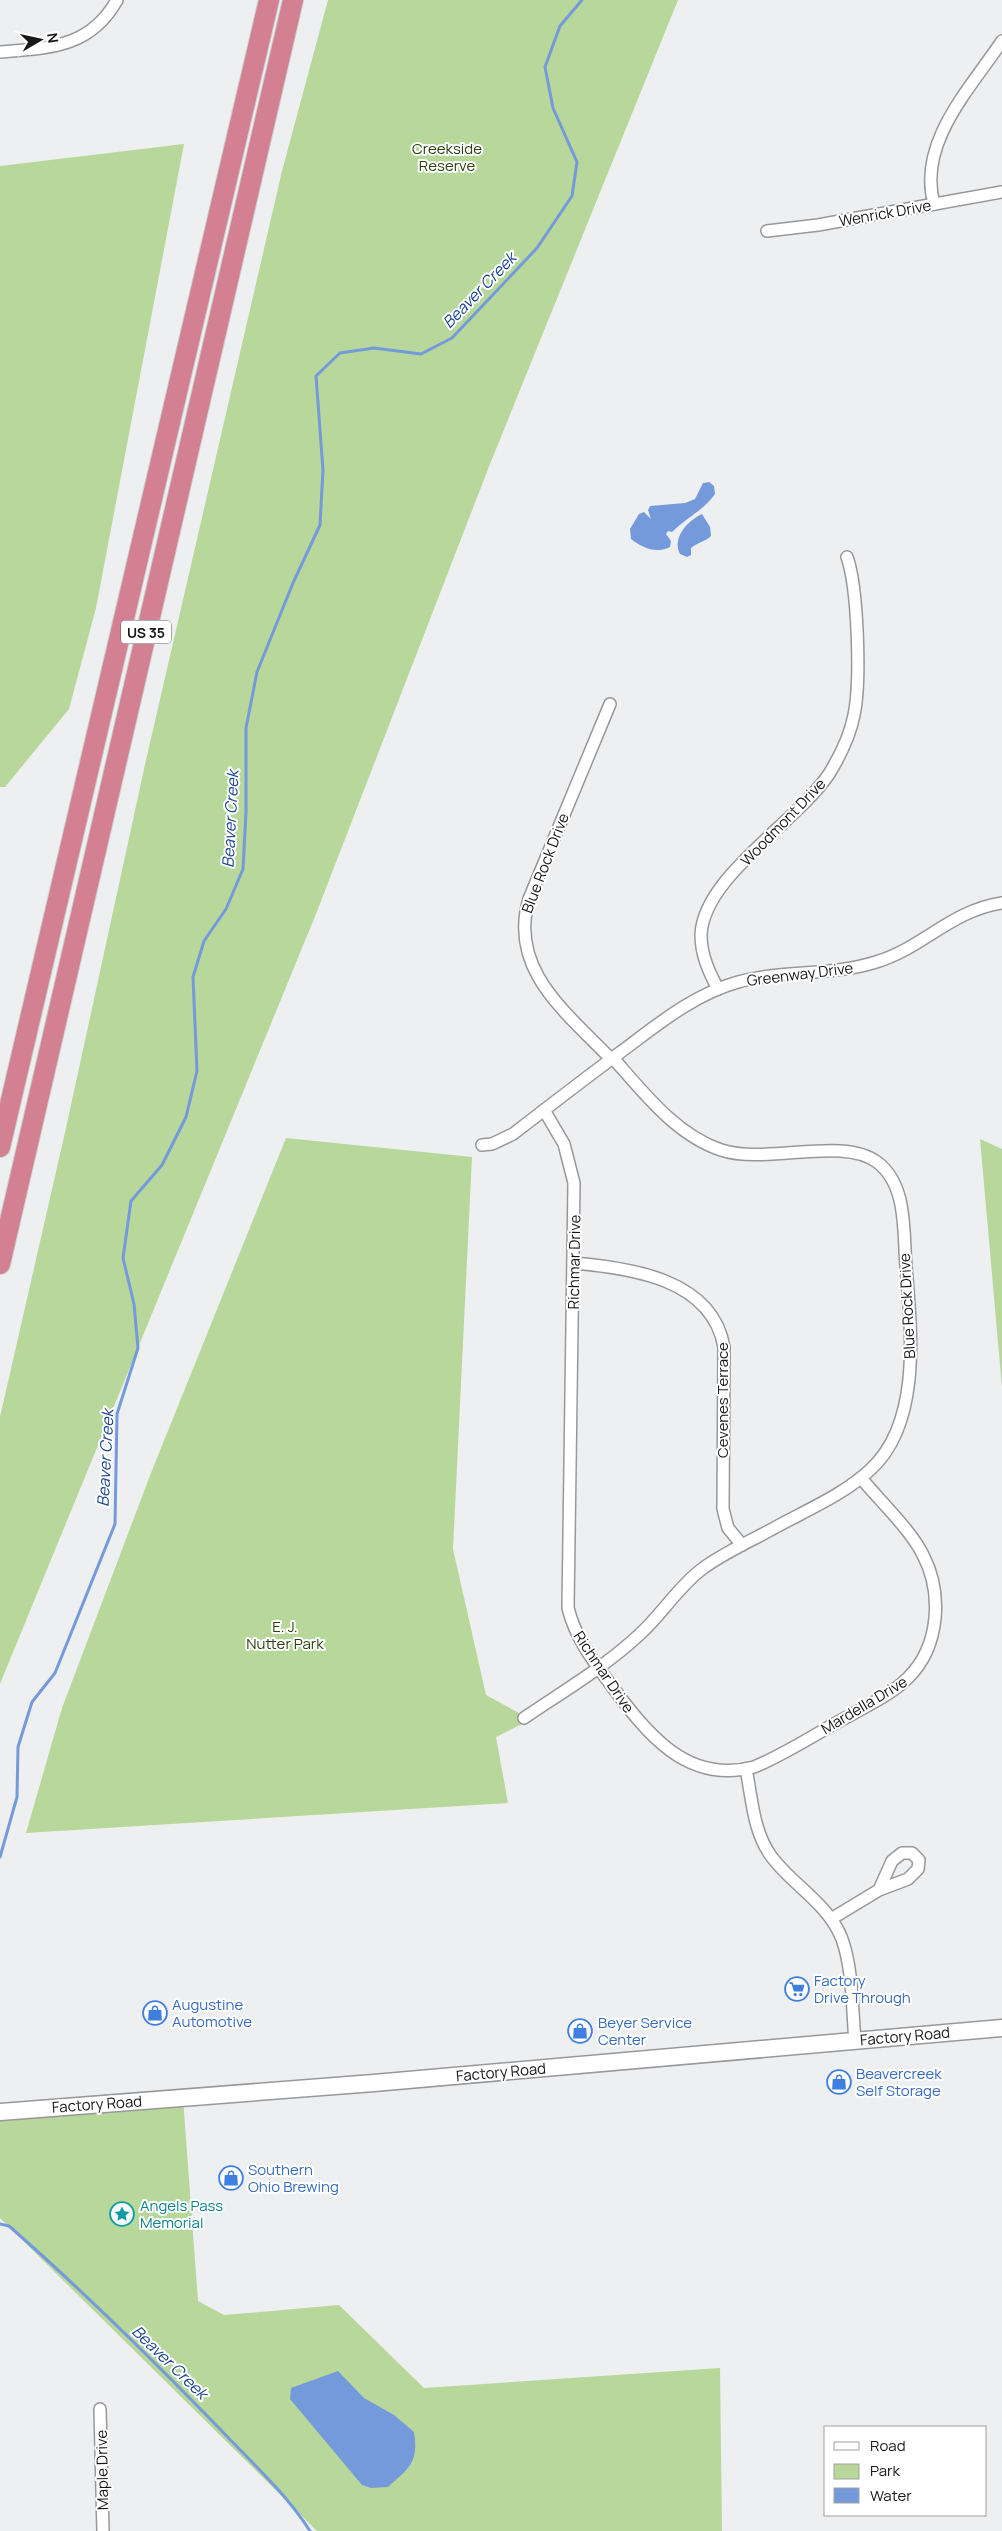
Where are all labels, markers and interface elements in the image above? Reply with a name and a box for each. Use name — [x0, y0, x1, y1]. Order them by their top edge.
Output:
north arrow — [15, 15, 65, 65]
text: N — [43, 31, 64, 44]
park label: Creekside Reserve — [412, 138, 482, 176]
street label: Wenrick Drive — [837, 195, 933, 231]
water label: Beaver Creek — [437, 246, 522, 333]
road number: US 35 — [121, 620, 171, 644]
water label: Beaver Creek — [216, 768, 244, 868]
street label: Woodmont Drive — [736, 773, 830, 870]
street label: Blue Rock Drive — [516, 810, 574, 916]
street label: Greenway Drive — [746, 957, 855, 991]
street label: Richmar Drive — [563, 1214, 585, 1310]
street label: Blue Rock Drive — [894, 1253, 920, 1359]
street label: Cevenes Terrace — [712, 1342, 733, 1458]
water label: Beaver Creek — [91, 1407, 119, 1507]
park label: E. J. Nutter Park — [246, 1616, 324, 1654]
street label: Richmar Drive — [569, 1627, 639, 1717]
street label: Mardella Drive — [817, 1671, 911, 1739]
place label: Factory Drive Through — [814, 1970, 911, 2008]
supermarket icon: Factory Drive Through — [784, 1976, 810, 2002]
place label: Augustine Automotive — [172, 1994, 252, 2032]
shop icon: Augustine Automotive — [142, 2000, 168, 2026]
place label: Beyer Service Center — [598, 2012, 692, 2050]
shop icon: Beyer Service Center — [567, 2018, 593, 2044]
street label: Factory Road — [859, 2022, 951, 2050]
street label: Factory Road — [455, 2058, 547, 2086]
place label: Beavercreek Self Storage — [856, 2063, 942, 2101]
shop icon: Beavercreek Self Storage — [826, 2069, 852, 2095]
street label: Factory Road — [51, 2090, 143, 2118]
place label: Southern Ohio Brewing — [248, 2159, 339, 2197]
shop icon: Southern Ohio Brewing — [218, 2165, 244, 2191]
place label: Angels Pass Memorial — [140, 2195, 223, 2233]
place icon: Angels Pass Memorial — [109, 2201, 135, 2227]
water label: Beaver Creek — [127, 2320, 214, 2405]
legend — [824, 2426, 987, 2516]
street label: Maple Drive — [91, 2430, 113, 2510]
text: Road — [870, 2435, 906, 2456]
text: Park — [870, 2460, 900, 2481]
text: Water — [870, 2485, 912, 2506]

